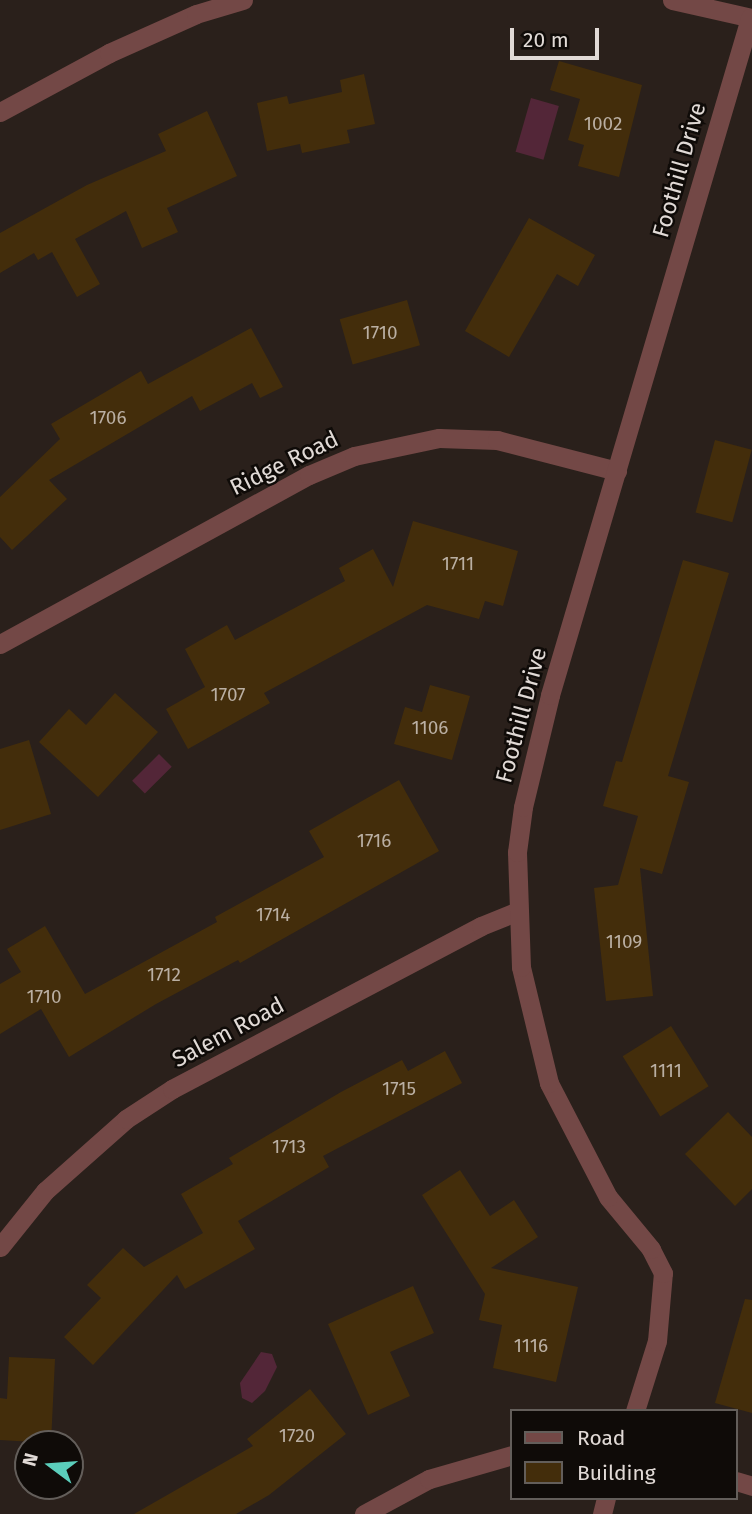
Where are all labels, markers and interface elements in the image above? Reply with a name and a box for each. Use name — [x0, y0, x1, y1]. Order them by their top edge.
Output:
scale bar — [514, 14, 603, 58]
text: 20 m — [523, 27, 569, 53]
street label: Foothill Drive — [647, 99, 711, 241]
house number: 1002 — [584, 113, 622, 135]
house number: 1710 — [362, 322, 398, 344]
house number: 1706 — [89, 407, 127, 429]
street label: Ridge Road — [225, 425, 343, 501]
house number: 1711 — [442, 553, 474, 575]
street label: Foothill Drive — [490, 644, 552, 786]
house number: 1707 — [210, 684, 246, 706]
house number: 1106 — [412, 717, 448, 739]
house number: 1716 — [357, 830, 391, 852]
house number: 1714 — [256, 904, 290, 926]
house number: 1109 — [606, 931, 642, 953]
house number: 1712 — [147, 964, 181, 986]
house number: 1710 — [26, 986, 62, 1008]
street label: Salem Road — [167, 991, 289, 1073]
house number: 1111 — [650, 1060, 682, 1082]
house number: 1715 — [382, 1078, 416, 1100]
house number: 1713 — [272, 1136, 306, 1158]
house number: 1116 — [514, 1335, 548, 1357]
legend — [510, 1409, 738, 1500]
house number: 1720 — [279, 1425, 315, 1447]
text: Road — [577, 1425, 625, 1451]
north arrow — [14, 1430, 84, 1500]
text: N — [17, 1450, 43, 1469]
text: Building — [577, 1460, 656, 1486]

